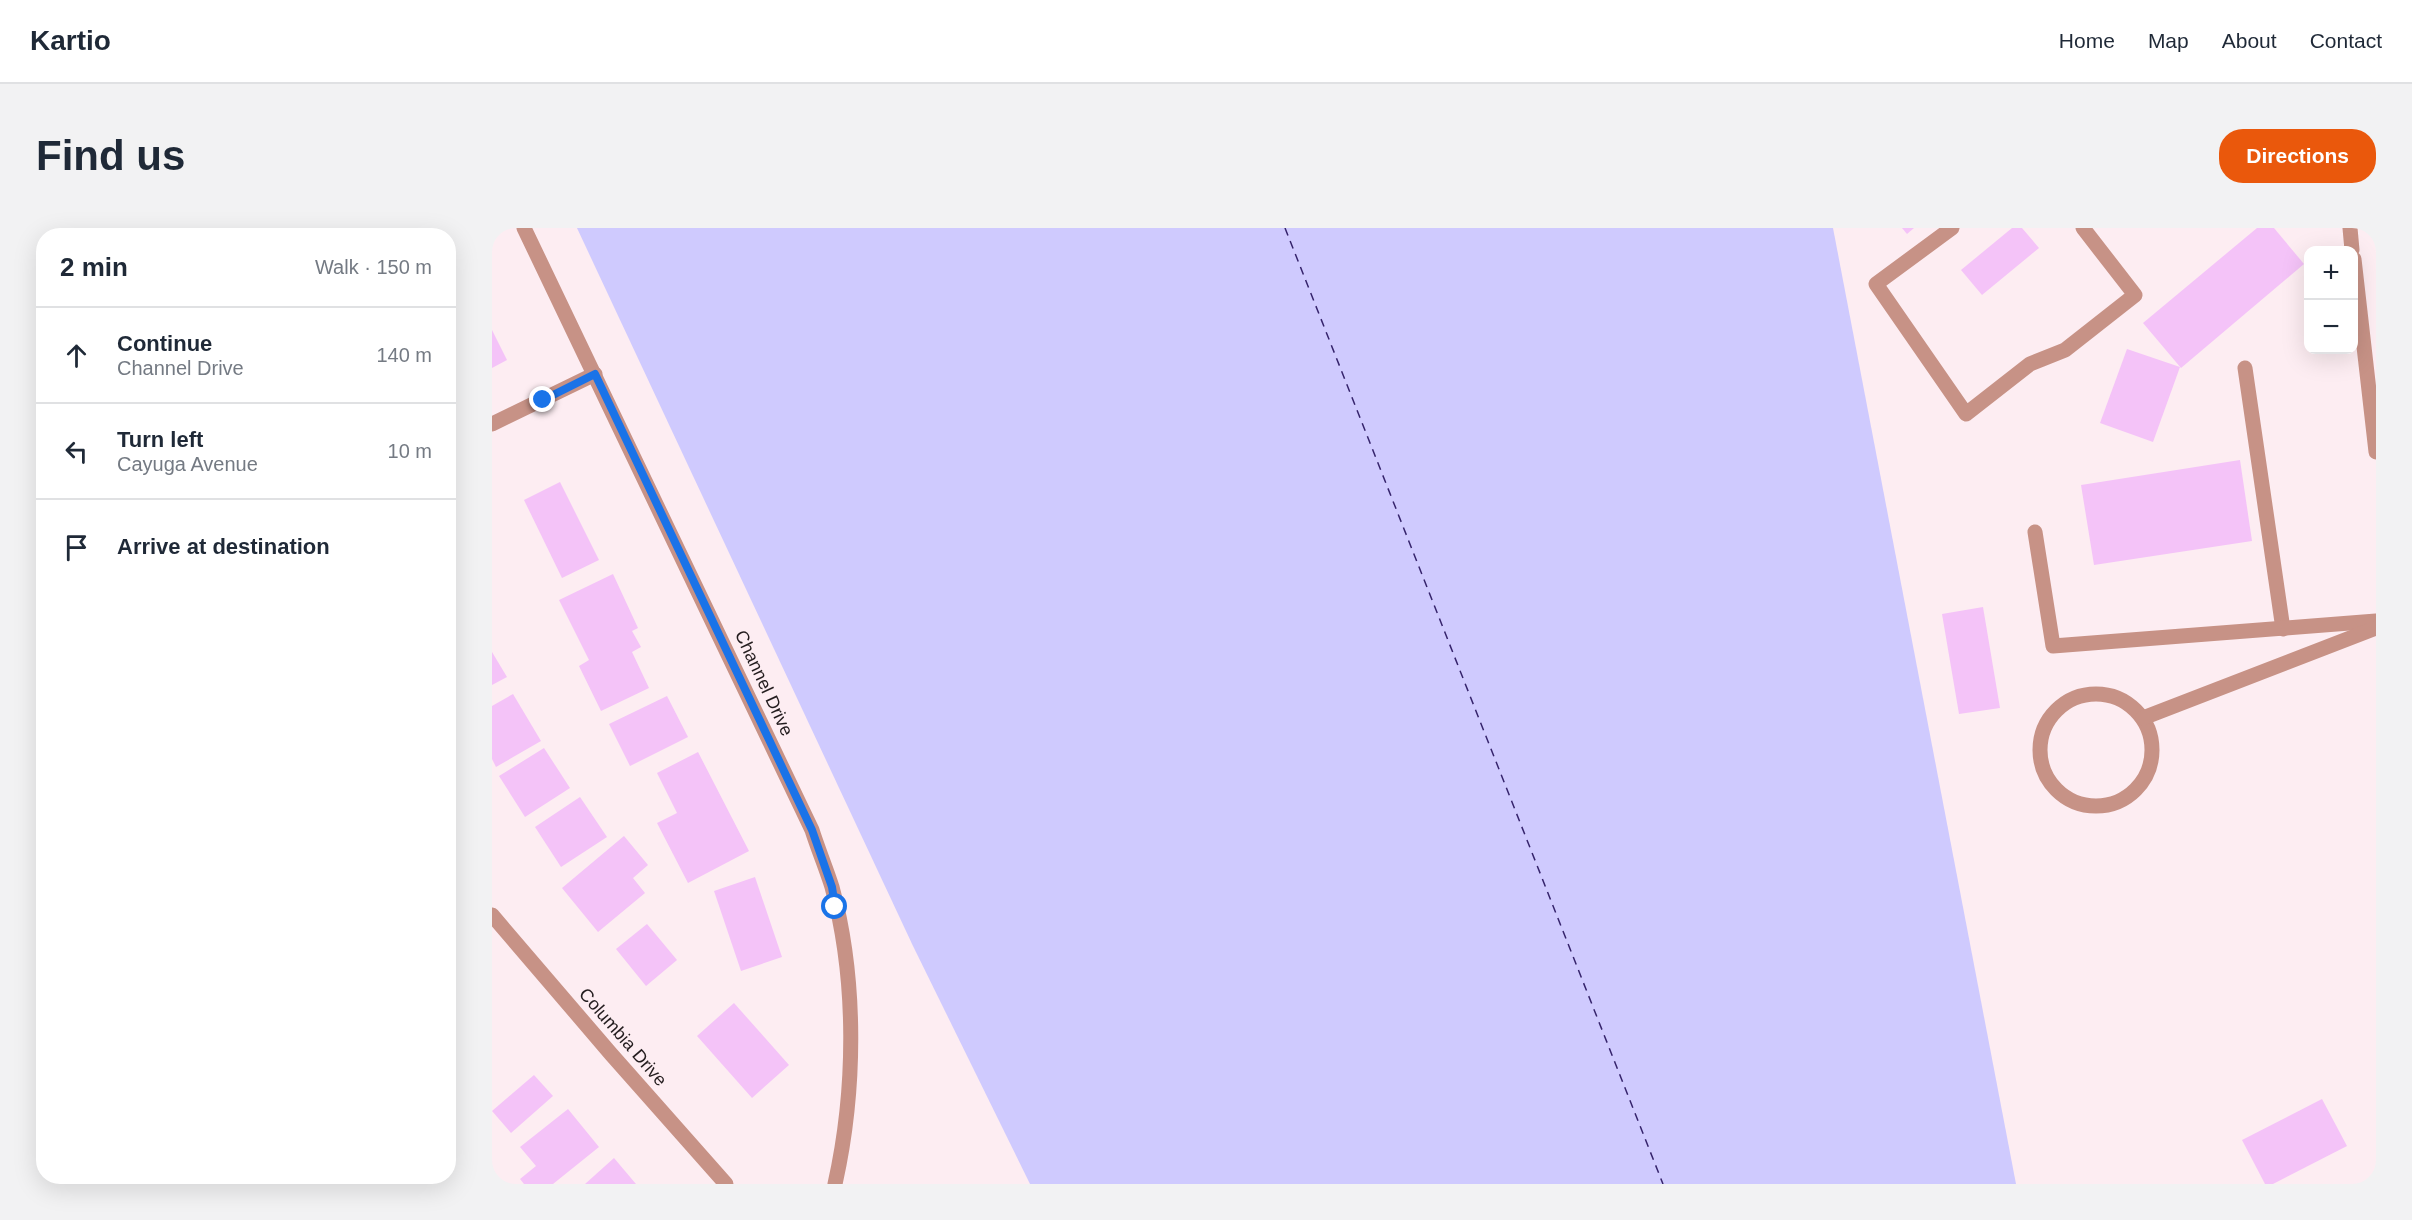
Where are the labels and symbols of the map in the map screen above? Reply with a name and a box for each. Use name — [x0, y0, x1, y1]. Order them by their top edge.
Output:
route end — [529, 386, 555, 412]
street label: Channel Drive — [731, 627, 797, 739]
route start — [821, 893, 847, 919]
street label: Columbia Drive — [575, 984, 671, 1090]

